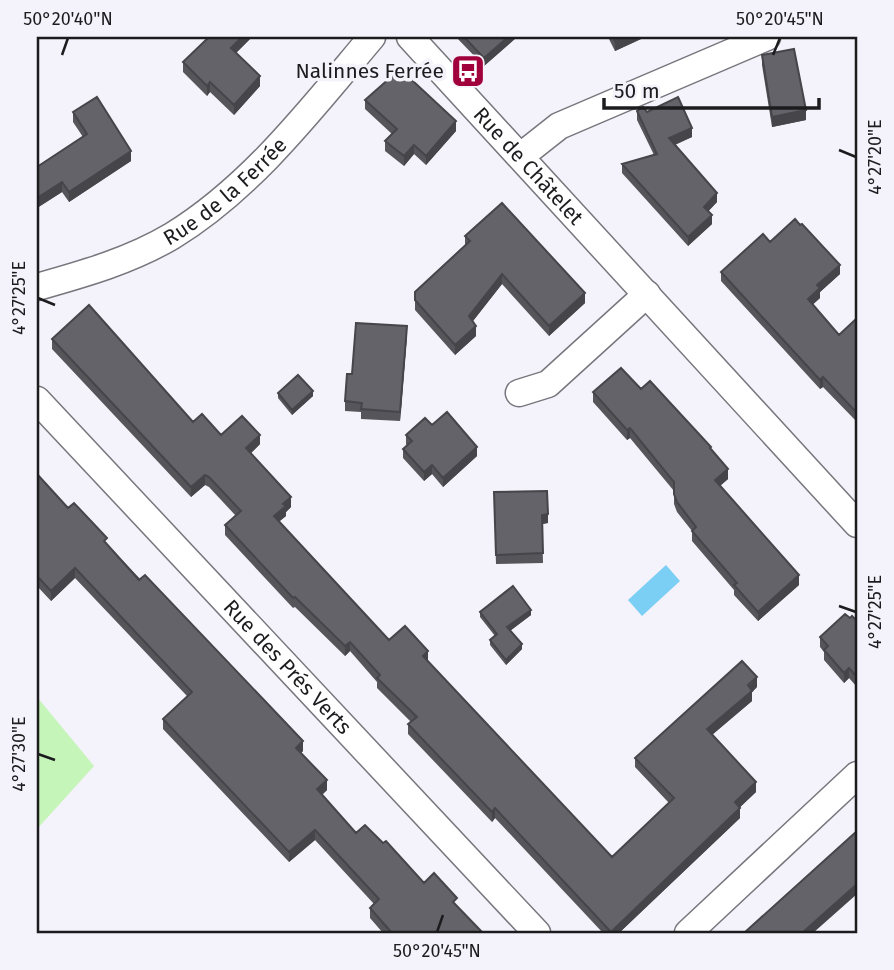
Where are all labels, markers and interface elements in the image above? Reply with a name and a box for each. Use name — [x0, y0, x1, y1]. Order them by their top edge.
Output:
text: 50°20'40"N — [23, 8, 113, 30]
text: 50°20'45"N — [736, 8, 824, 30]
bus stop icon: Nalinnes Ferrée — [449, 52, 487, 90]
place label: Nalinnes Ferrée — [295, 58, 444, 84]
scale bar — [604, 66, 819, 110]
text: 50 m — [614, 78, 660, 104]
street label: Rue de Châtelet — [468, 102, 589, 231]
text: 4°27'20"E — [864, 119, 886, 195]
street label: Rue de la Ferrée — [159, 132, 292, 251]
text: 4°27'25"E — [8, 261, 30, 335]
text: 4°27'25"E — [864, 575, 886, 649]
street label: Rue des Prés Verts — [218, 594, 357, 740]
text: 4°27'30"E — [8, 716, 30, 792]
text: 50°20'45"N — [393, 940, 481, 962]

